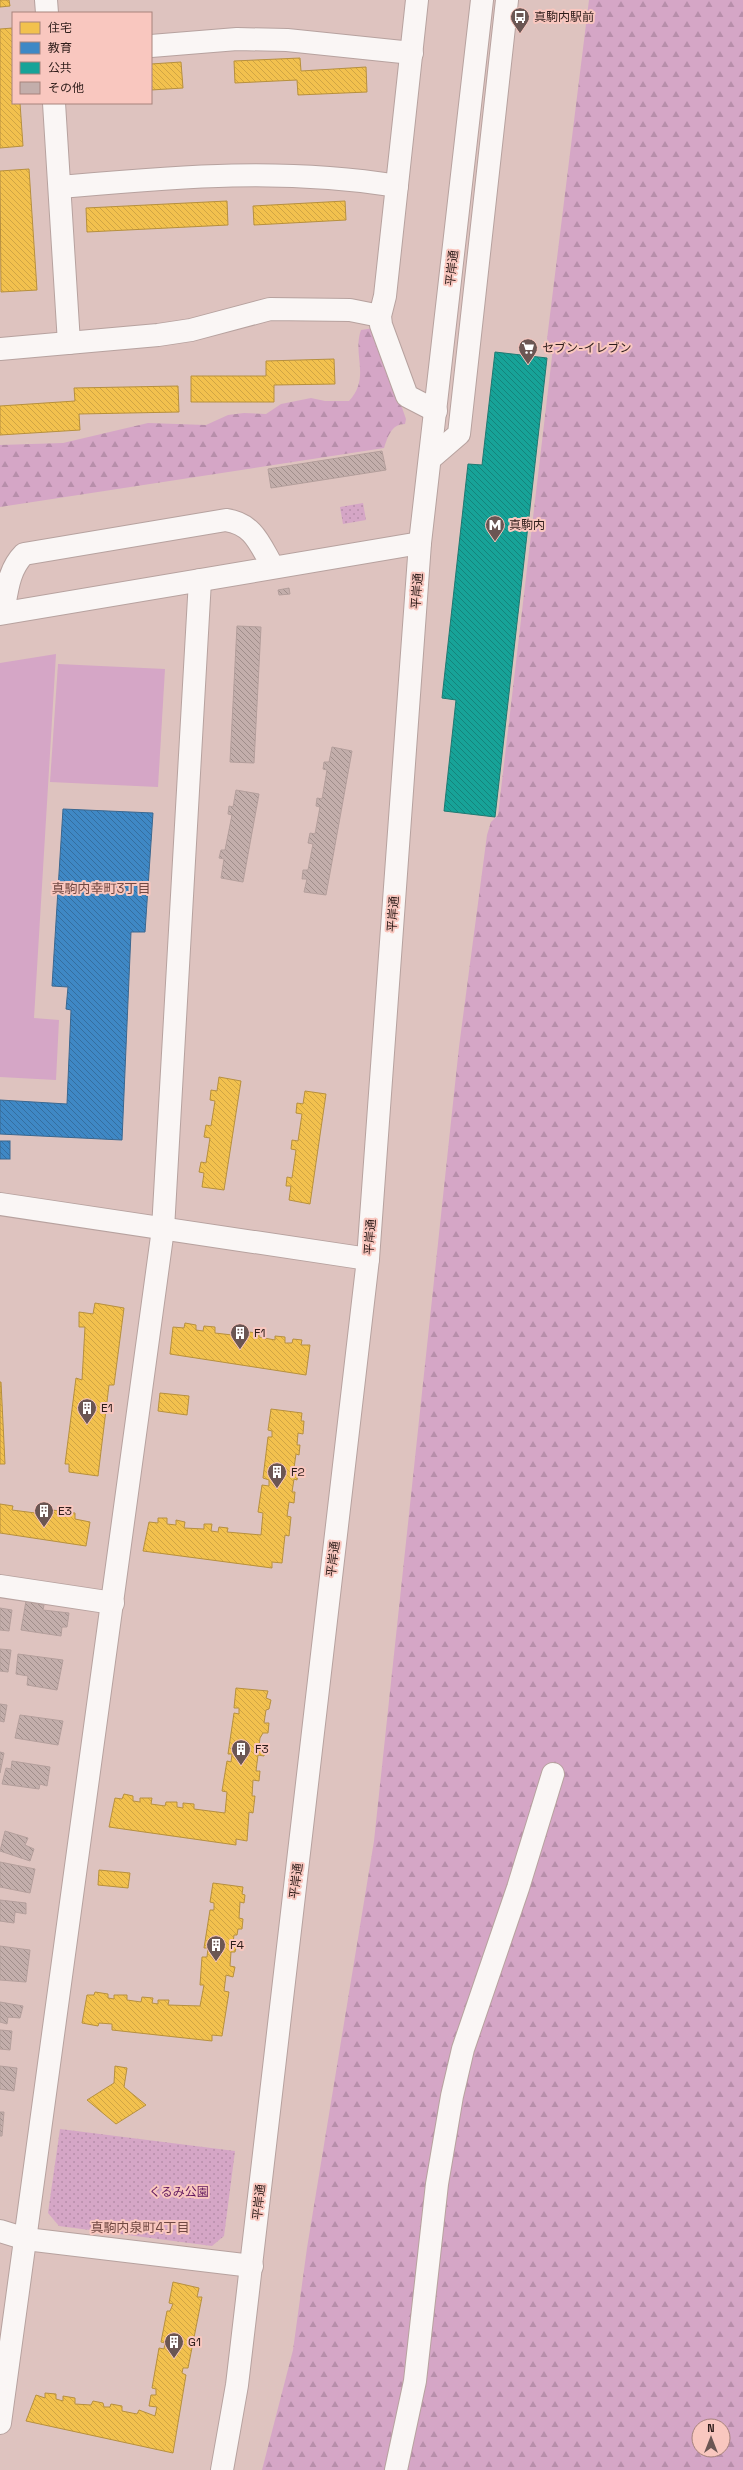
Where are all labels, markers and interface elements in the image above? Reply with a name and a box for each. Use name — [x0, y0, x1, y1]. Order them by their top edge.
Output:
bus stop icon: 真駒内駅前 — [509, 6, 531, 34]
place label: 真駒内駅前 — [534, 9, 594, 25]
legend — [12, 12, 152, 104]
text: 住宅 — [48, 20, 72, 36]
text: 教育 — [48, 40, 72, 56]
text: 公共 — [48, 60, 72, 76]
text: その他 — [48, 80, 84, 96]
street label: 平岸通 — [442, 249, 462, 287]
supermarket icon: セブン-イレブン — [517, 337, 539, 365]
place label: セブン-イレブン — [542, 340, 631, 356]
metro station icon: 真駒内 — [484, 514, 506, 542]
place label: 真駒内 — [509, 517, 545, 533]
street label: 平岸通 — [408, 572, 426, 610]
district label: 真駒内幸町3丁目 — [52, 880, 150, 897]
street label: 平岸通 — [384, 895, 402, 933]
street label: 平岸通 — [361, 1218, 379, 1256]
building icon: F1 — [229, 1322, 251, 1350]
place label: F1 — [254, 1325, 266, 1341]
building icon: E1 — [76, 1397, 98, 1425]
place label: E1 — [101, 1400, 113, 1416]
building icon: F2 — [266, 1461, 288, 1489]
place label: F2 — [291, 1464, 305, 1480]
building icon: E3 — [33, 1500, 55, 1528]
place label: E3 — [58, 1503, 72, 1519]
street label: 平岸通 — [323, 1540, 343, 1578]
building icon: F3 — [230, 1738, 252, 1766]
place label: F3 — [255, 1741, 269, 1757]
street label: 平岸通 — [286, 1862, 306, 1900]
building icon: F4 — [205, 1934, 227, 1962]
place label: F4 — [230, 1937, 244, 1953]
street label: 平岸通 — [249, 2183, 269, 2221]
park label: くるみ公園 — [149, 2184, 209, 2200]
district label: 真駒内泉町4丁目 — [90, 2219, 190, 2236]
building icon: G1 — [163, 2331, 185, 2359]
place label: G1 — [188, 2334, 201, 2350]
north arrow — [691, 2418, 731, 2458]
text: N — [707, 2421, 715, 2435]

